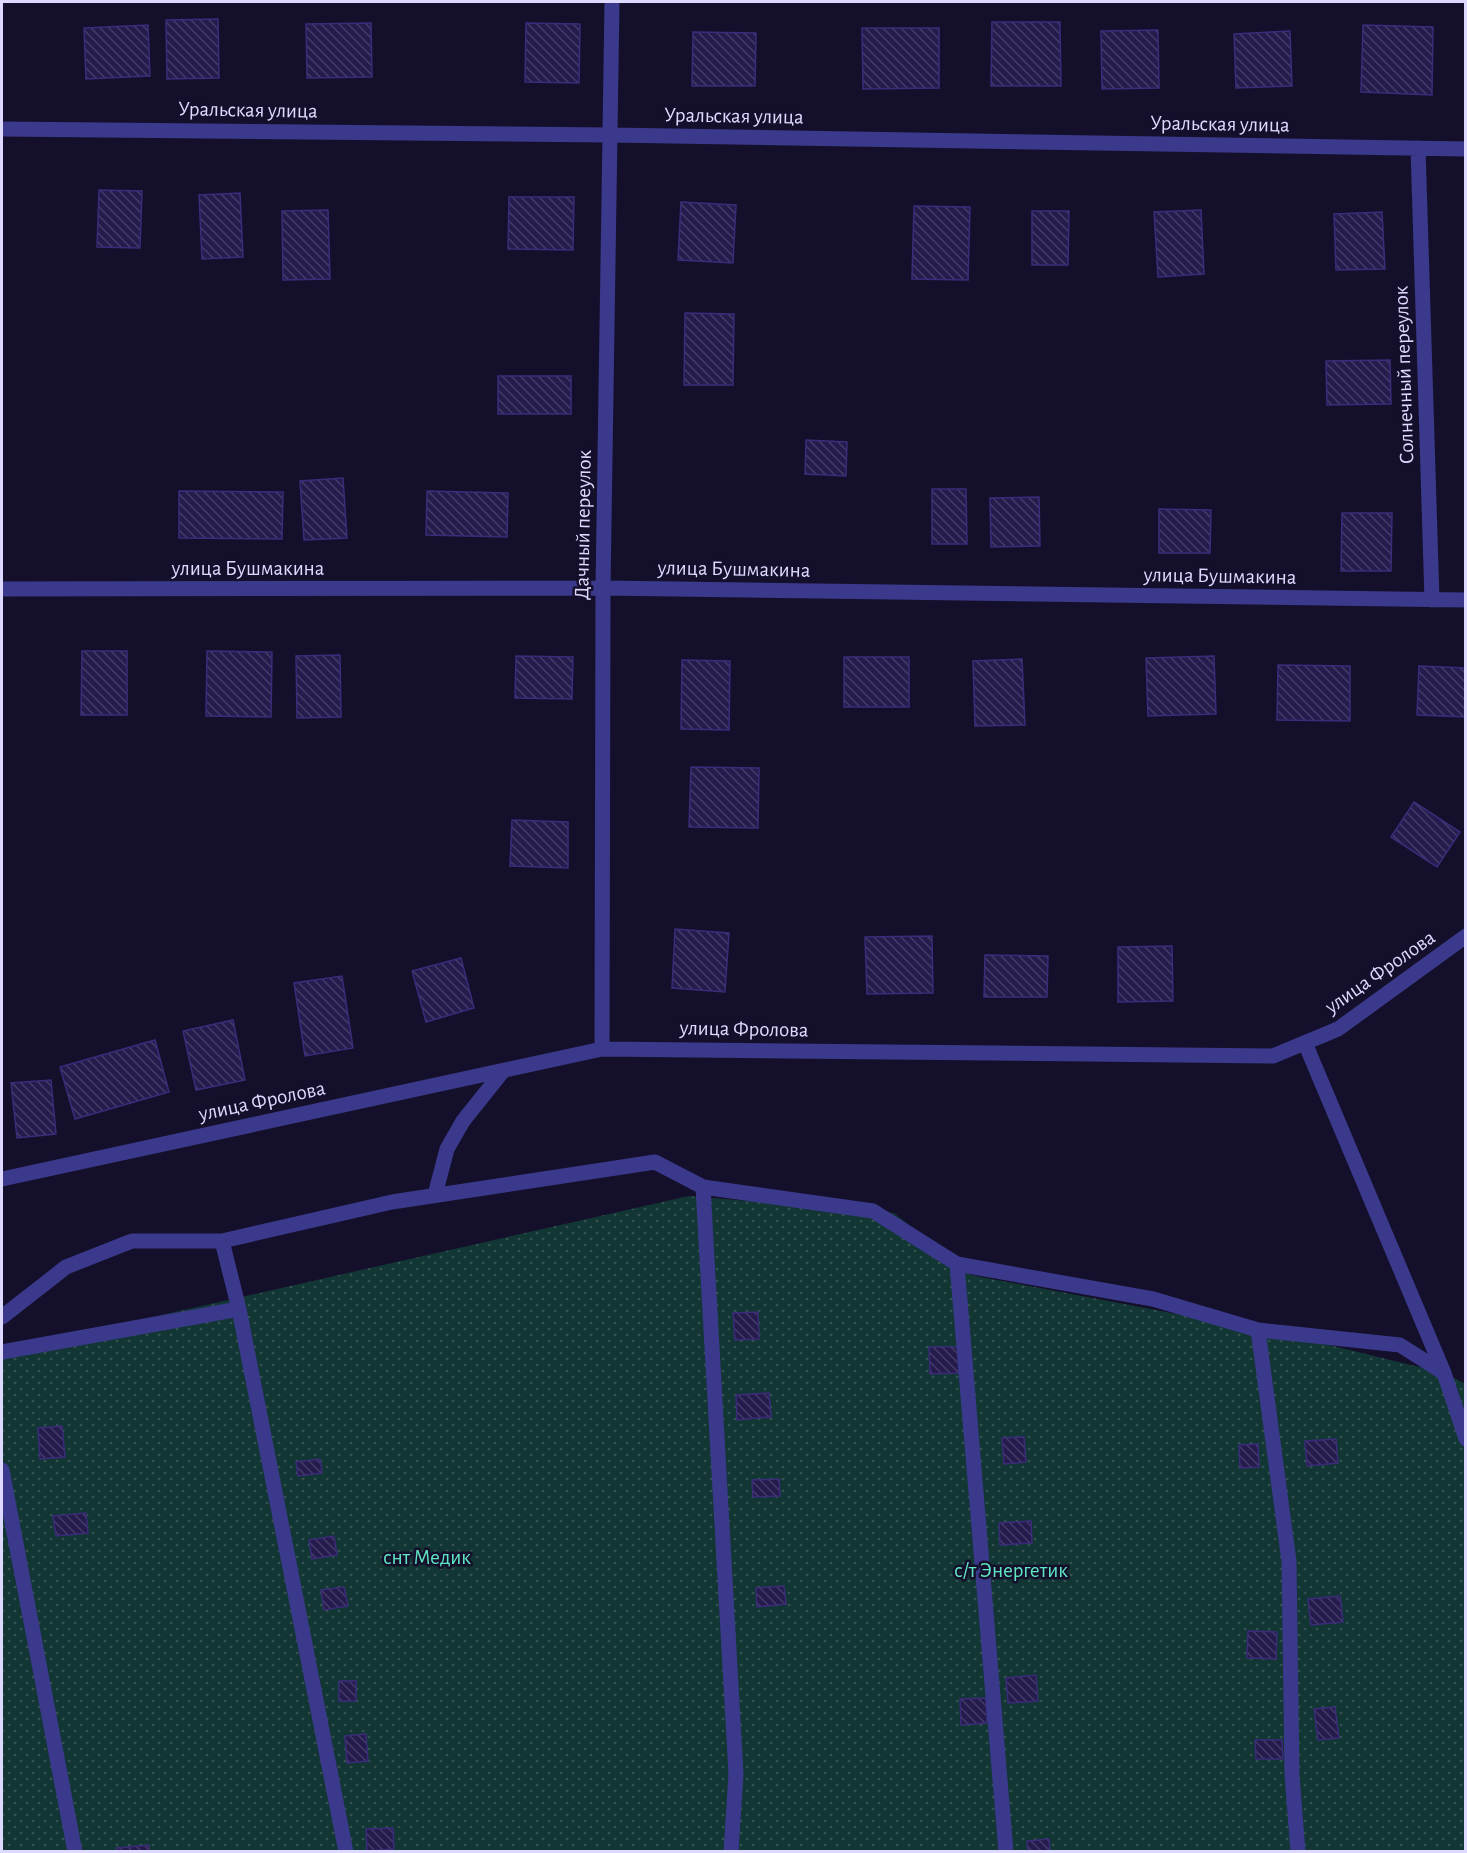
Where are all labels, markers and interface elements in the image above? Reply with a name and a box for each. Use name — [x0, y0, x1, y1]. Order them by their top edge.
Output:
street label: Уральская улица — [178, 98, 318, 122]
street label: Уральская улица — [664, 104, 804, 128]
street label: Уральская улица — [1150, 112, 1290, 136]
street label: Солнечный переулок — [1390, 285, 1418, 465]
street label: Дачный переулок — [571, 450, 595, 600]
street label: улица Бушмакина — [656, 557, 811, 581]
street label: улица Бушмакина — [171, 558, 325, 579]
street label: улица Бушмакина — [1142, 564, 1297, 588]
street label: улица Фролова — [1320, 926, 1439, 1018]
street label: улица Фролова — [678, 1017, 809, 1041]
street label: улица Фролова — [196, 1077, 328, 1125]
park label: снт Медик — [383, 1547, 471, 1568]
park label: с/т Энергетик — [954, 1560, 1068, 1581]

